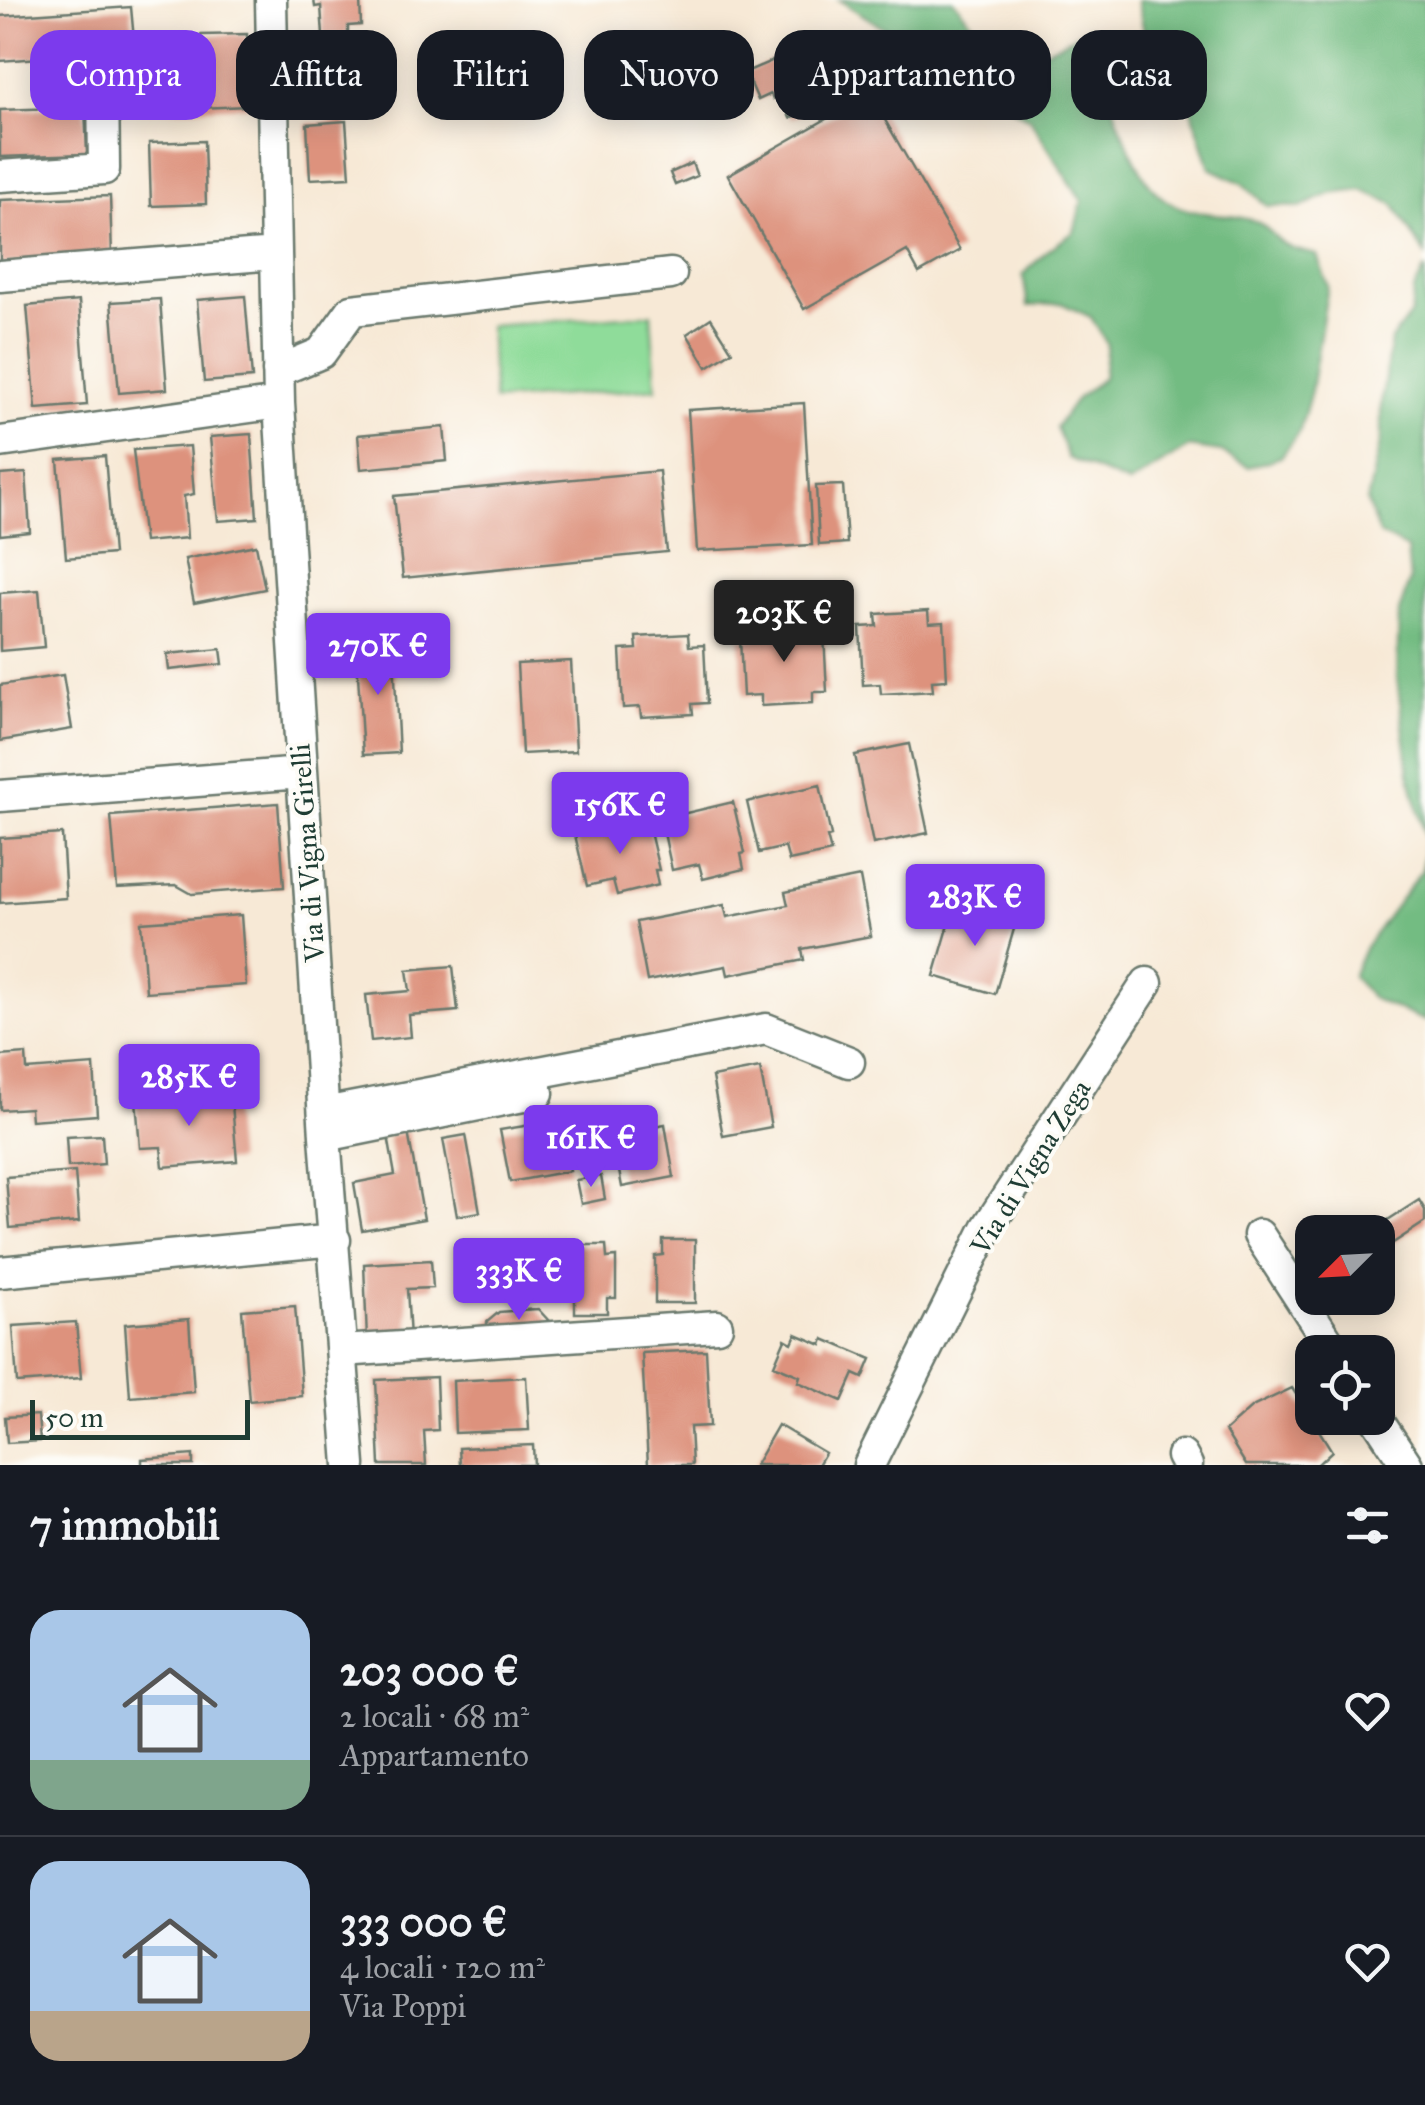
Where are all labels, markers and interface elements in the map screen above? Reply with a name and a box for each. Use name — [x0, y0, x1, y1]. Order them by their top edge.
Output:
chip: Compra — [30, 30, 216, 120]
chip: Affitta — [236, 30, 397, 120]
chip: Filtri — [417, 30, 564, 120]
chip: Nuovo — [584, 30, 754, 120]
chip: Appartamento — [774, 30, 1051, 120]
chip: Casa — [1071, 30, 1207, 120]
pin: 203K € — [703, 580, 865, 665]
text: 203K € — [736, 593, 832, 632]
pin: 270K € — [297, 613, 459, 698]
text: 270K € — [328, 626, 428, 665]
street label: Via di Vigna Girelli — [282, 742, 333, 964]
pin: 156K € — [539, 772, 701, 857]
text: 156K € — [574, 785, 666, 824]
pin: 283K € — [894, 864, 1056, 949]
text: 283K € — [928, 877, 1022, 916]
pin: 285K € — [108, 1044, 270, 1129]
text: 285K € — [141, 1057, 237, 1096]
street label: Via di Vigna Zega — [962, 1073, 1098, 1262]
pin: 161K € — [510, 1105, 672, 1190]
text: 161K € — [546, 1118, 636, 1157]
north arrow — [1295, 1215, 1395, 1315]
map controls — [1295, 1215, 1395, 1435]
pin: 333K € — [438, 1238, 600, 1323]
text: 333K € — [475, 1251, 563, 1290]
button: locate — [1295, 1335, 1395, 1435]
scale bar — [30, 1395, 250, 1440]
text: 50 m — [45, 1400, 104, 1435]
icon: filters — [1340, 1498, 1395, 1553]
text: 7 immobili — [30, 1499, 220, 1551]
text: 203 000 € — [340, 1645, 519, 1697]
icon: home — [110, 1650, 230, 1770]
icon: heart — [1340, 1683, 1395, 1738]
text: 2 locali · 68 m² — [340, 1697, 529, 1736]
text: Appartamento — [340, 1736, 529, 1775]
text: 333 000 € — [340, 1896, 507, 1948]
icon: home — [110, 1901, 230, 2021]
icon: heart — [1340, 1934, 1395, 1989]
text: 4 locali · 120 m² — [340, 1948, 545, 1987]
text: Via Poppi — [340, 1987, 466, 2026]

